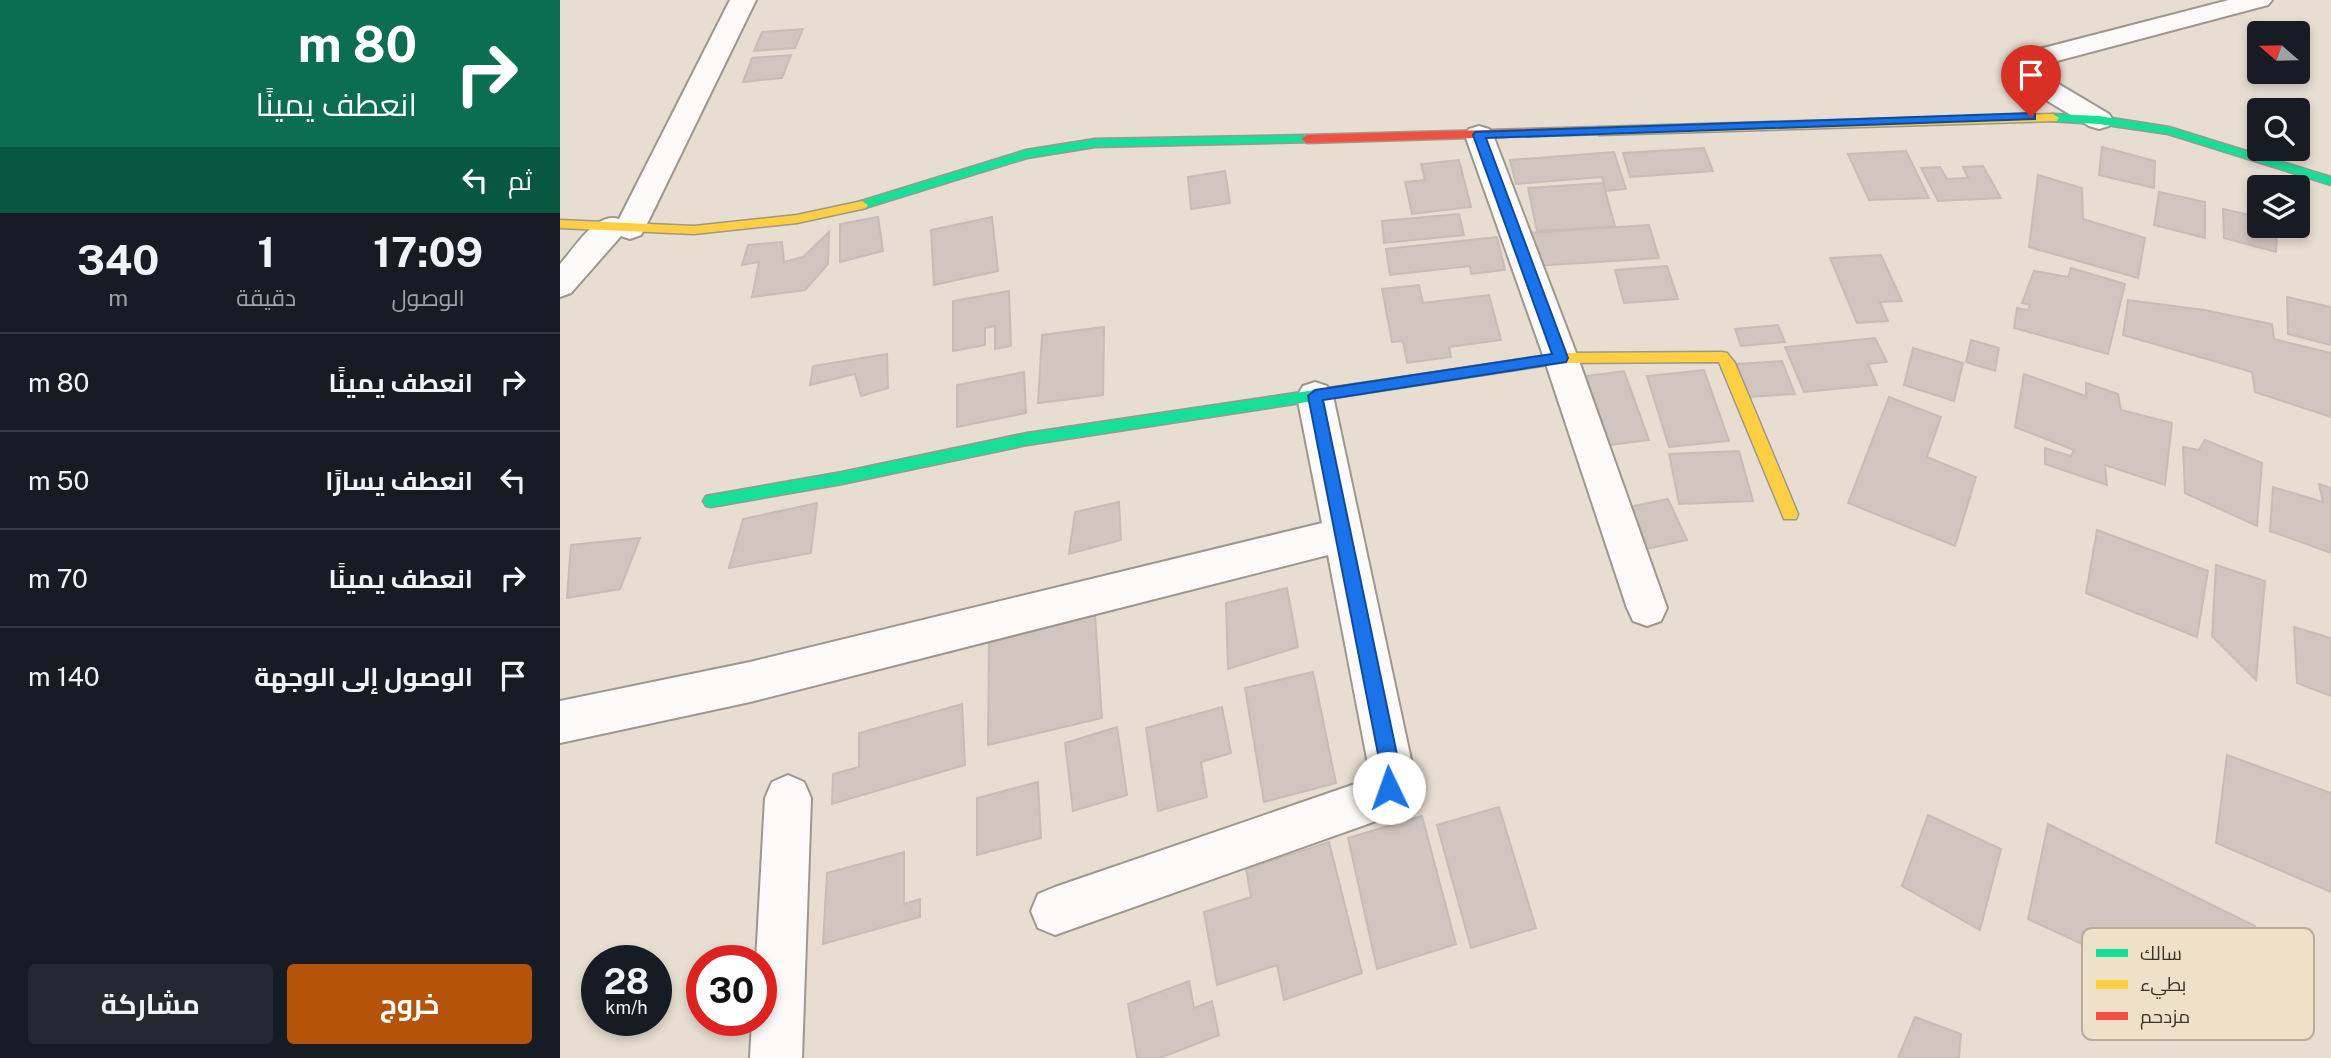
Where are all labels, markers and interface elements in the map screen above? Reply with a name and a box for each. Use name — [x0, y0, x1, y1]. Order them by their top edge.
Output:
text: 80 m — [298, 15, 417, 73]
north arrow — [2247, 21, 2310, 84]
map controls — [2247, 21, 2310, 238]
icon: right — [441, 28, 532, 119]
pin — [2001, 45, 2061, 117]
icon: arrive — [2012, 56, 2050, 94]
text: انعطف يمينًا — [256, 86, 417, 123]
button: search — [2247, 98, 2310, 161]
icon: left — [456, 161, 494, 199]
text: ثم — [508, 165, 532, 196]
button: layers — [2247, 175, 2310, 238]
text: 1 — [257, 227, 275, 276]
text: 17:09 — [373, 227, 483, 276]
text: 340 — [77, 235, 159, 284]
text: m — [108, 284, 128, 311]
text: دقيقة — [236, 284, 296, 311]
text: الوصول — [391, 284, 465, 311]
icon: right — [494, 363, 532, 401]
text: 80 m — [28, 367, 89, 398]
text: انعطف يمينًا — [329, 367, 473, 398]
icon: left — [494, 461, 532, 499]
text: 50 m — [28, 465, 89, 496]
text: انعطف يسارًا — [325, 465, 473, 496]
icon: right — [494, 559, 532, 597]
text: 70 m — [28, 563, 88, 594]
text: انعطف يمينًا — [329, 563, 473, 594]
icon: arrive — [494, 657, 532, 695]
text: 140 m — [28, 661, 100, 692]
text: الوصول إلى الوجهة — [254, 661, 473, 692]
position arrow — [1352, 751, 1426, 825]
legend — [2082, 928, 2314, 1040]
text: سالك — [2140, 942, 2182, 964]
speed limit sign: 30 — [686, 945, 777, 1036]
text: 28 — [604, 961, 649, 1002]
button: مشاركة — [28, 964, 273, 1044]
button: خروج — [287, 964, 532, 1044]
text: بطيء — [2140, 973, 2186, 999]
text: km/h — [605, 997, 648, 1018]
text: مزدحم — [2140, 1005, 2190, 1030]

